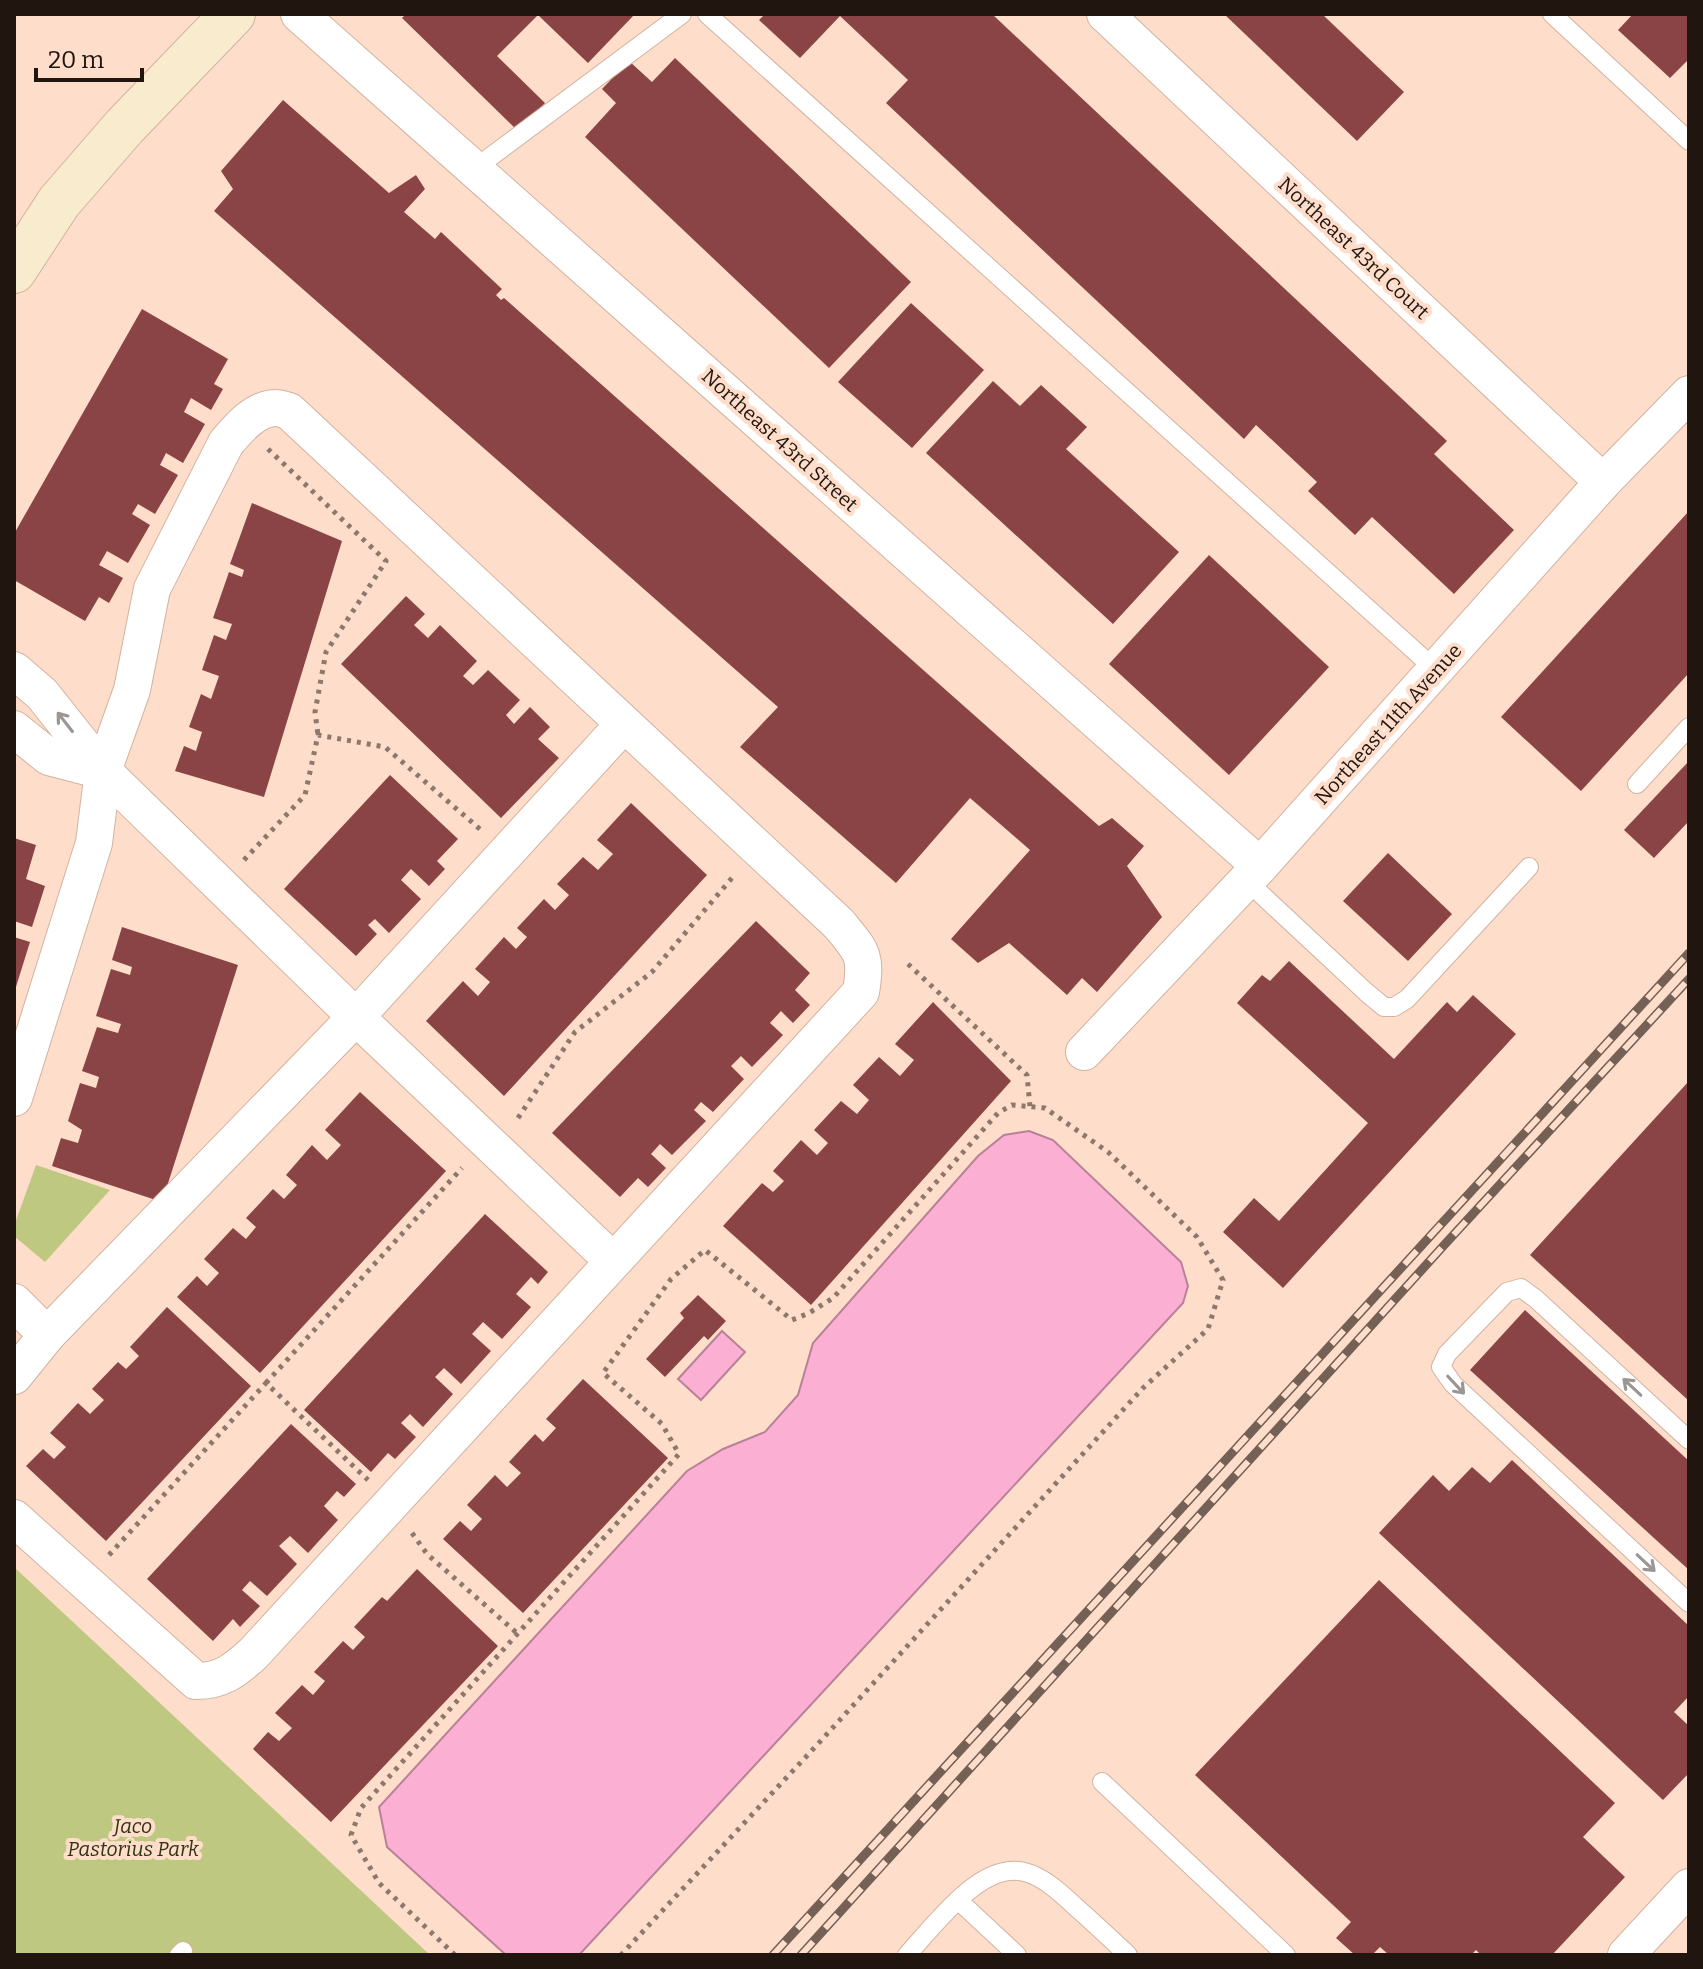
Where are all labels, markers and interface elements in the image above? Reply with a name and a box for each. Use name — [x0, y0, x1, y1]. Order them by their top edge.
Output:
scale bar — [36, 32, 142, 82]
text: 20 m — [48, 46, 104, 74]
street label: Northeast 43rd Court — [1274, 172, 1434, 324]
street label: Northeast 43rd Street — [697, 364, 863, 516]
street label: Northeast 11th Avenue — [1309, 639, 1467, 809]
one-way arrow — [56, 712, 73, 733]
one-way arrow — [1446, 1375, 1464, 1395]
one-way arrow — [1622, 1379, 1642, 1397]
one-way arrow — [1636, 1553, 1656, 1572]
park label: Jaco Pastorius Park — [67, 1814, 199, 1861]

